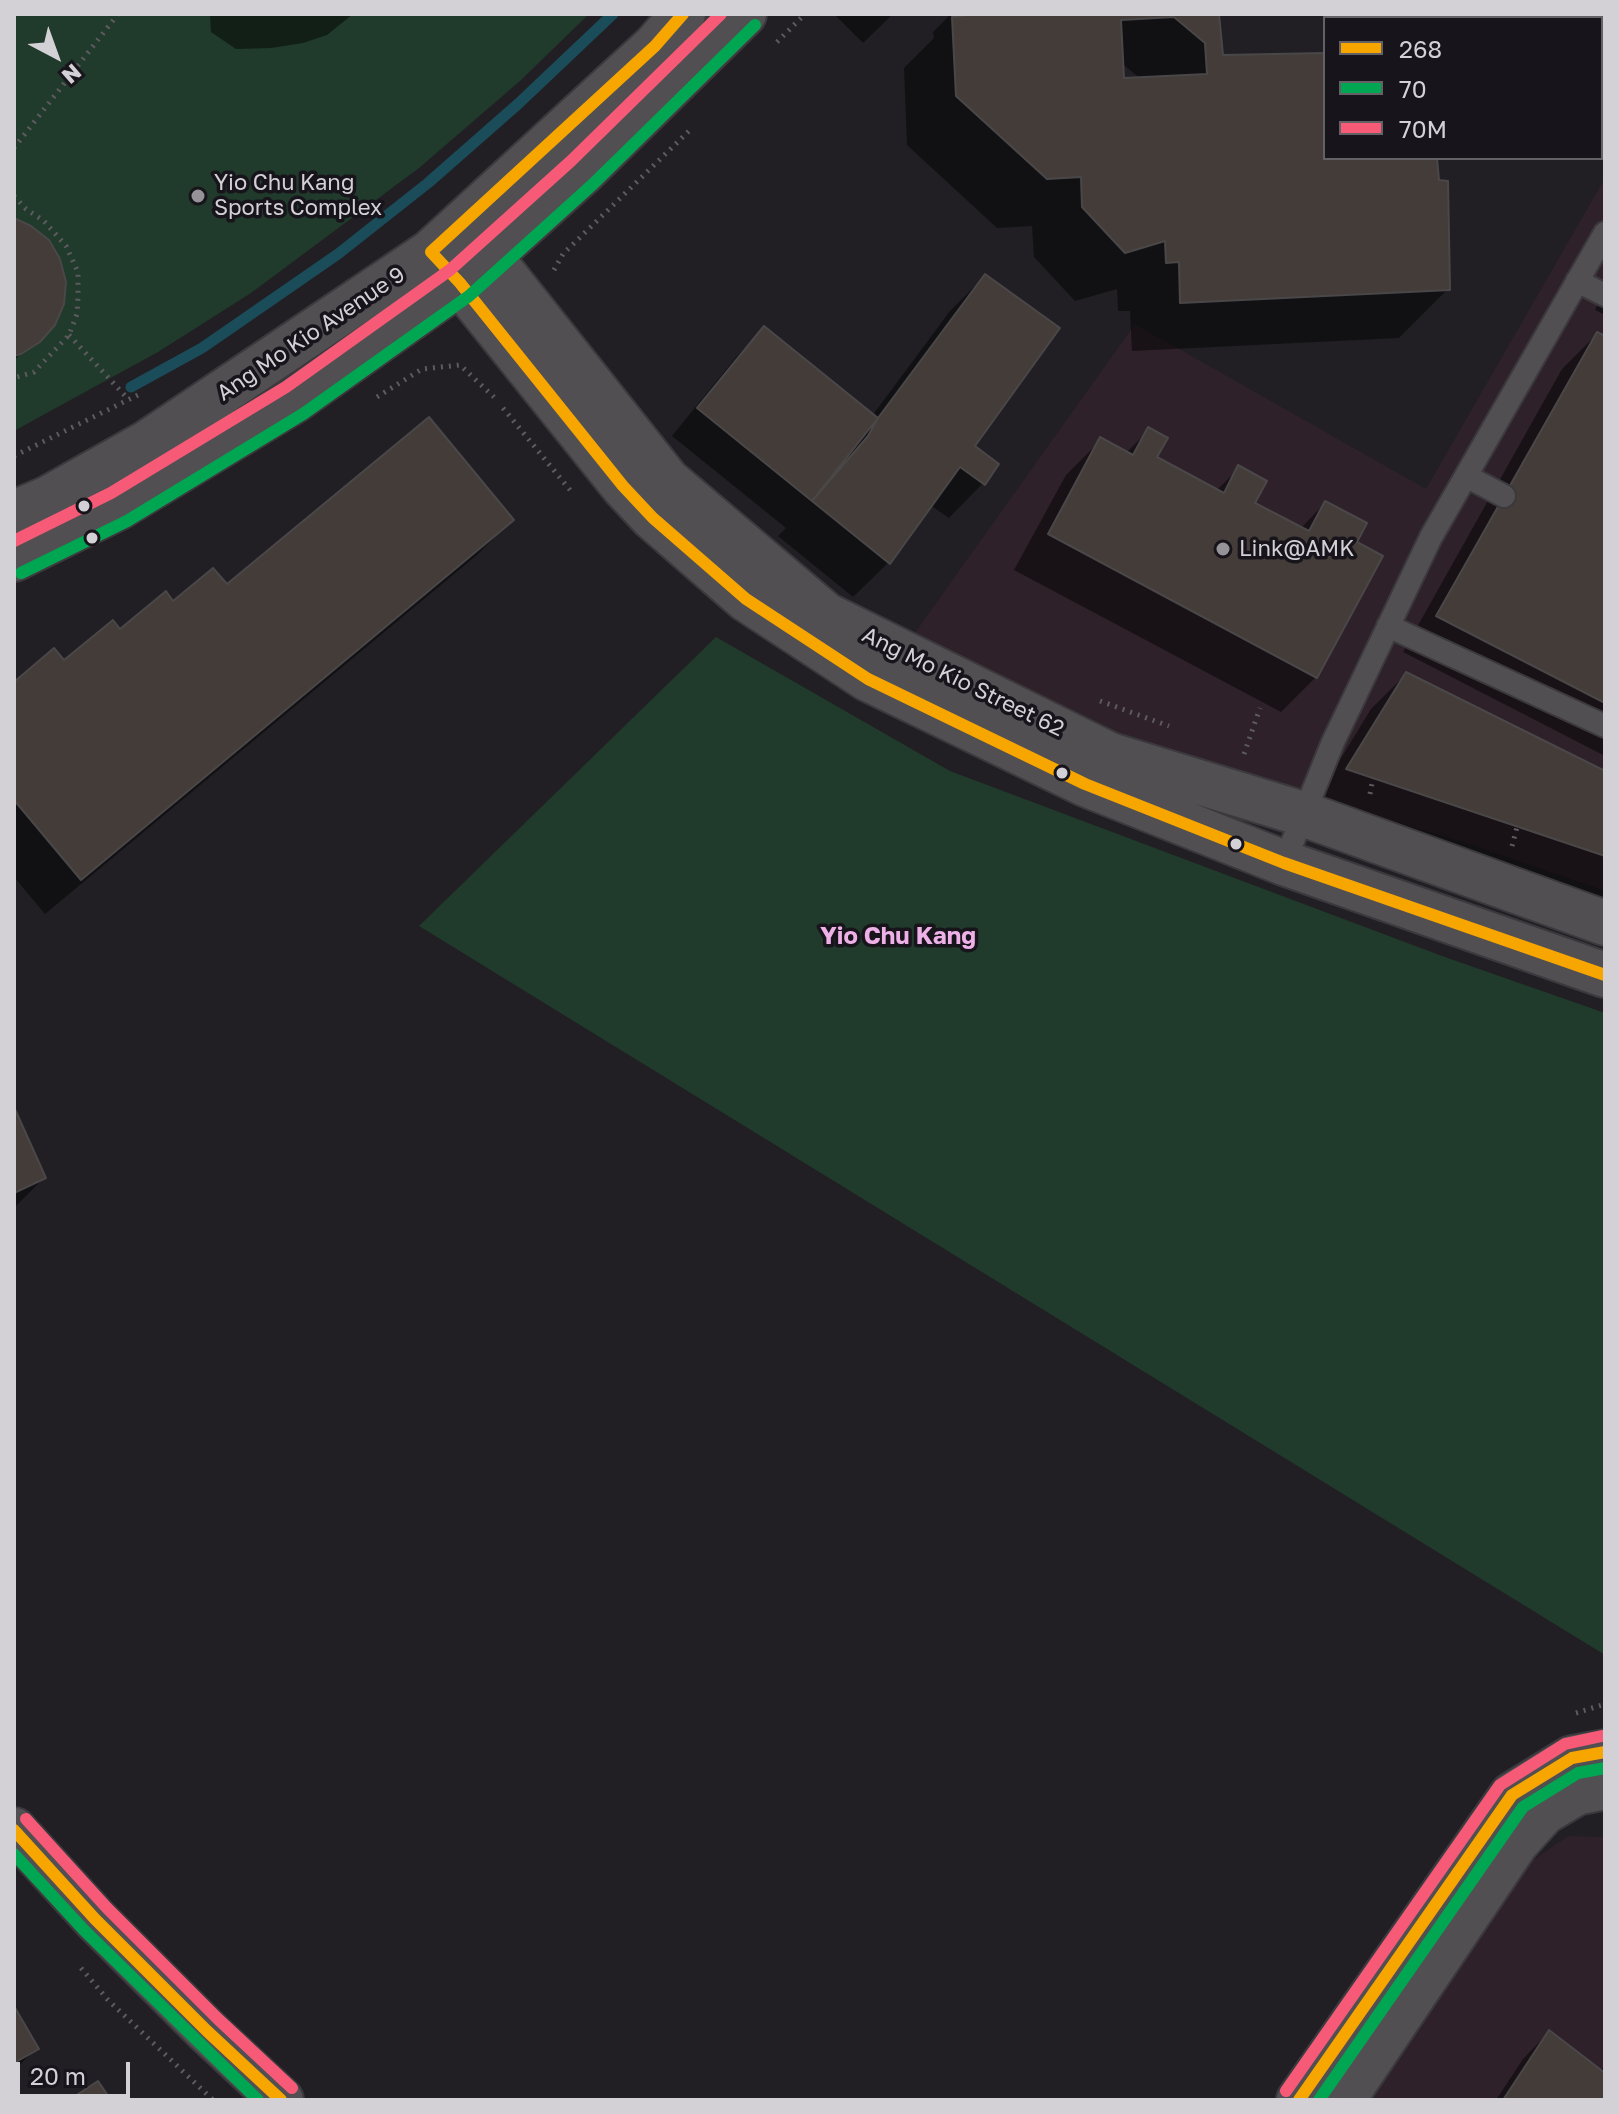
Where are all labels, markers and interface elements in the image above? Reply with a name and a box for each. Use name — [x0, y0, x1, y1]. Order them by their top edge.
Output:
north arrow — [16, 16, 96, 96]
legend — [1323, 16, 1603, 160]
text: 268 — [1399, 34, 1442, 63]
text: N — [57, 59, 87, 90]
text: 70 — [1399, 74, 1427, 103]
text: 70M — [1399, 114, 1447, 143]
place label: Yio Chu Kang Sports Complex — [214, 170, 382, 222]
marker: Yio Chu Kang Sports Complex — [189, 187, 207, 205]
street label: Ang Mo Kio Avenue 9 — [212, 261, 410, 407]
unlabelled marker — [76, 498, 92, 514]
unlabelled marker — [84, 530, 100, 546]
place label: Link@AMK — [1239, 536, 1354, 562]
marker: Link@AMK — [1214, 540, 1232, 558]
street label: Ang Mo Kio Street 62 — [858, 622, 1068, 742]
unlabelled marker — [1054, 765, 1070, 781]
unlabelled marker — [1228, 836, 1244, 852]
district label: Yio Chu Kang — [820, 922, 976, 950]
scale bar — [20, 2046, 134, 2096]
text: 20 m — [30, 2061, 86, 2090]

